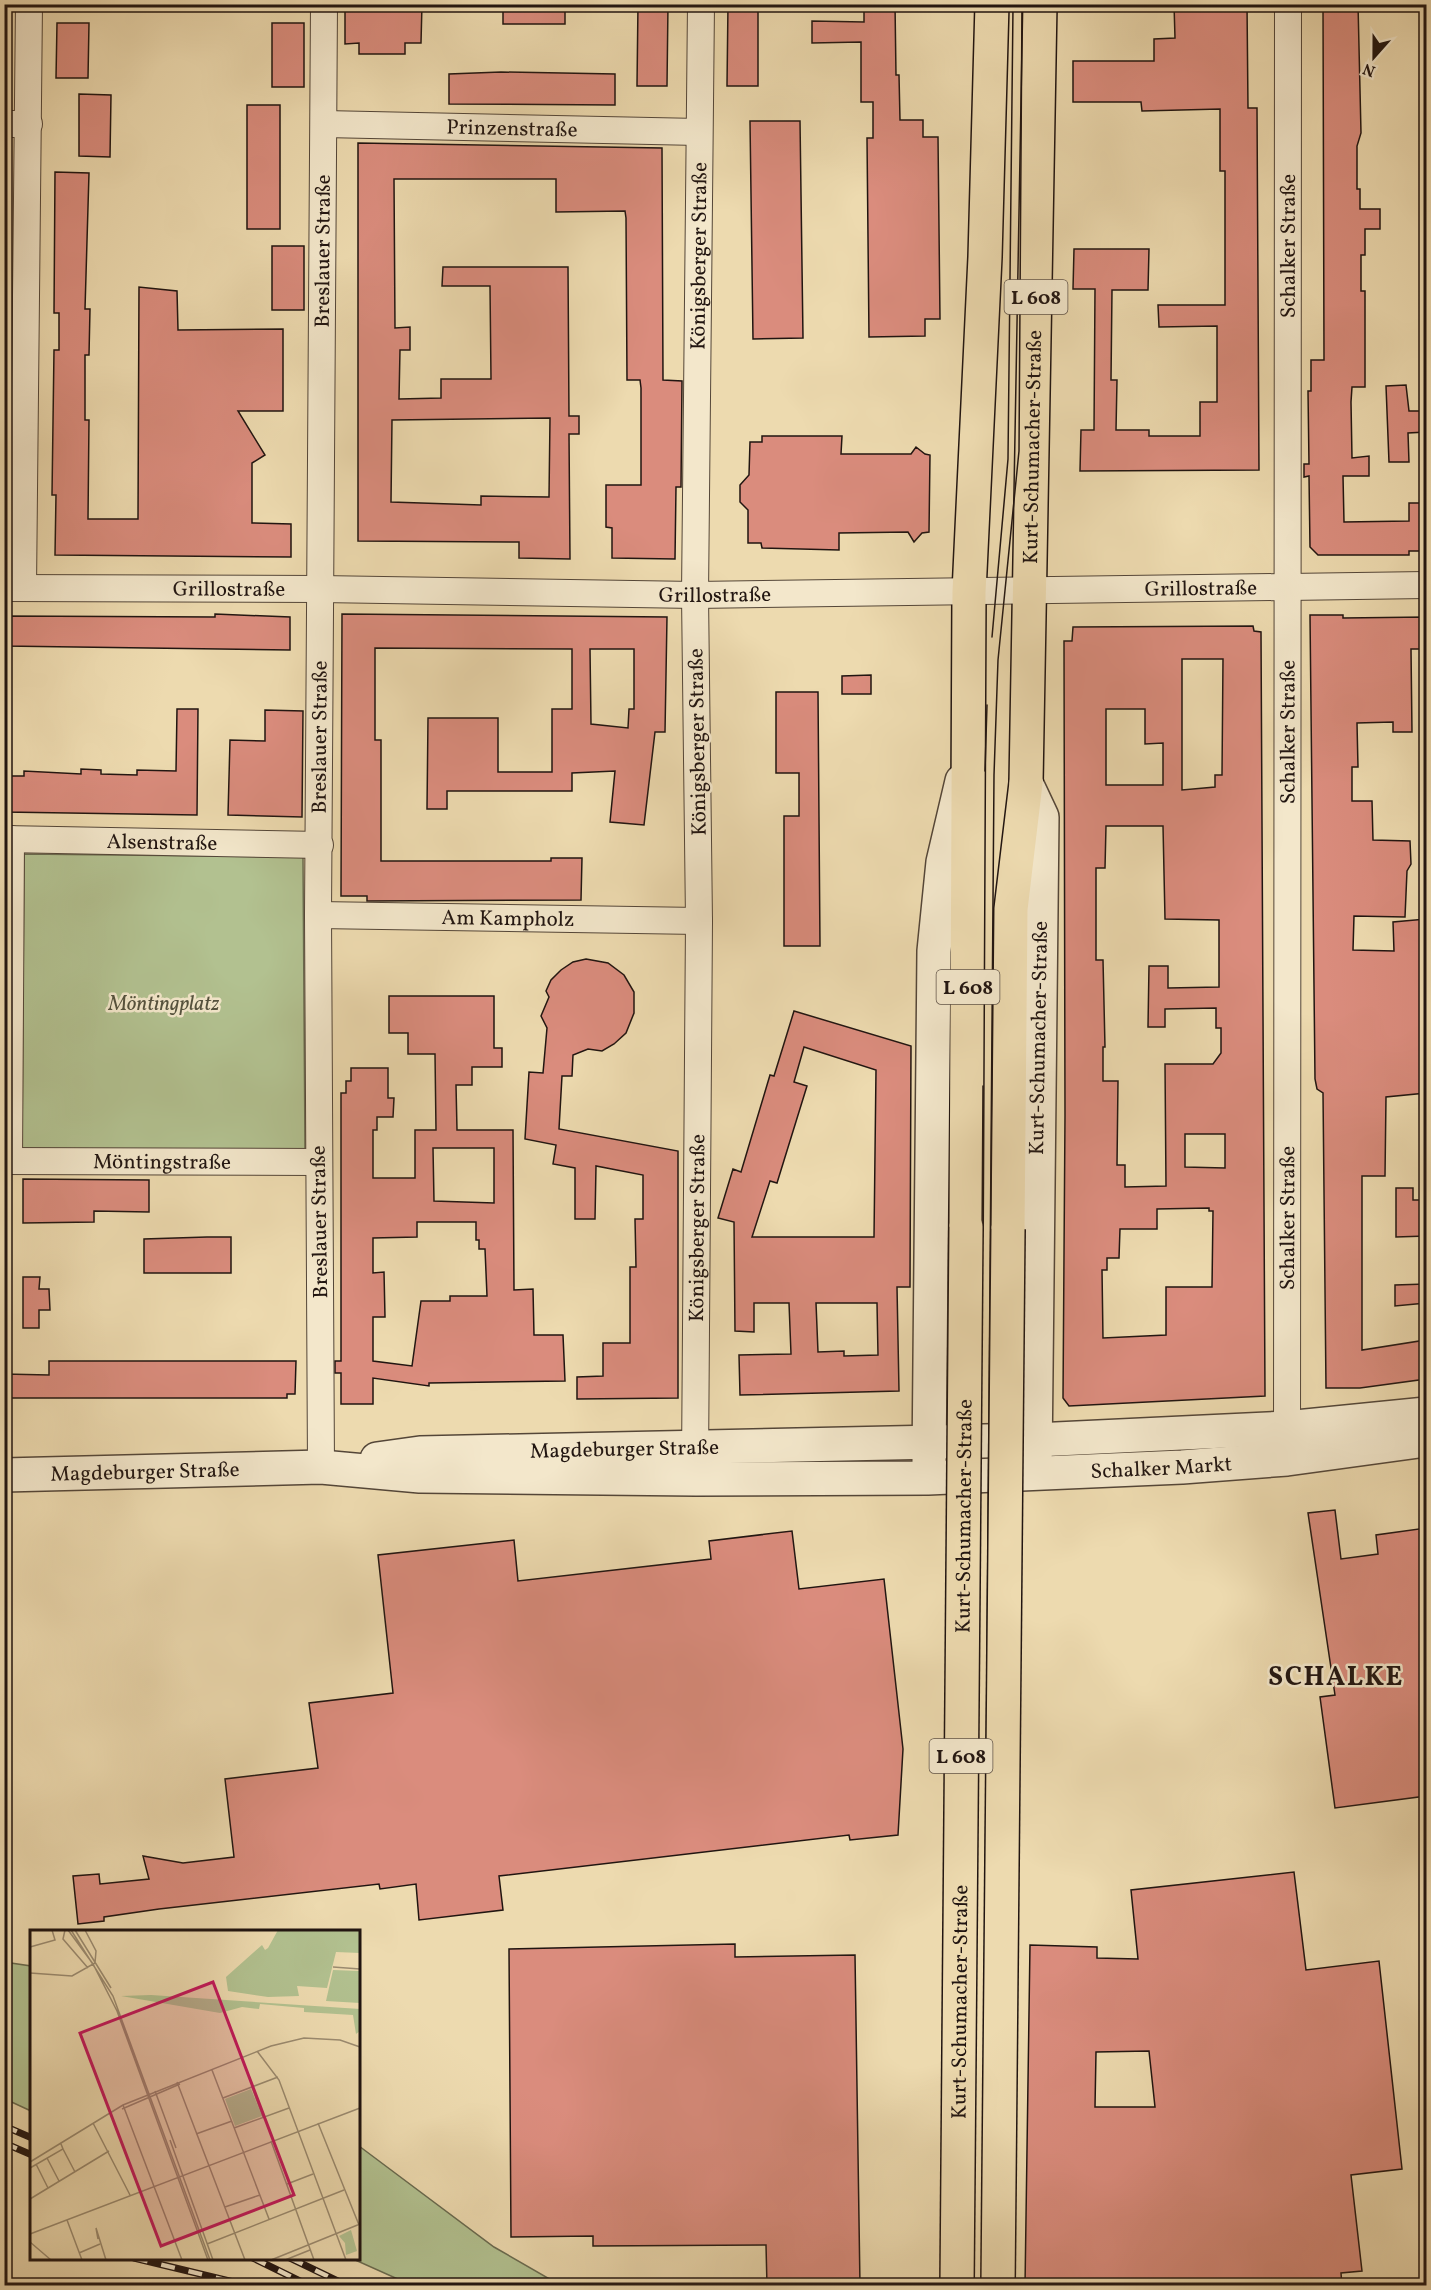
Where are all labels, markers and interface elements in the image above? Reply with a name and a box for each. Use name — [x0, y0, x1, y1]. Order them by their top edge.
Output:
north arrow — [1344, 27, 1404, 87]
text: N — [1360, 57, 1379, 81]
street label: Prinzenstraße — [446, 114, 578, 145]
street label: Königsberger Straße — [684, 162, 715, 350]
street label: Breslauer Straße — [309, 174, 339, 328]
street label: Schalker Straße — [1275, 174, 1304, 318]
road number: L 608 — [1004, 280, 1068, 314]
street label: Kurt-Schumacher-Straße — [1017, 330, 1050, 564]
street label: Grillostraße — [1145, 574, 1257, 605]
street label: Grillostraße — [173, 576, 285, 605]
street label: Grillostraße — [658, 581, 771, 611]
street label: Königsberger Straße — [682, 648, 715, 836]
street label: Breslauer Straße — [306, 660, 336, 814]
street label: Schalker Straße — [1274, 660, 1304, 804]
street label: Alsenstraße — [106, 828, 218, 859]
street label: Am Kampholz — [441, 904, 575, 935]
street label: Kurt-Schumacher-Straße — [1023, 921, 1056, 1155]
road number: L 608 — [936, 970, 1000, 1004]
park label: Möntingplatz — [108, 990, 220, 1019]
street label: Königsberger Straße — [683, 1134, 713, 1322]
street label: Breslauer Straße — [305, 1145, 336, 1299]
street label: Schalker Straße — [1274, 1146, 1303, 1290]
street label: Möntingstraße — [93, 1148, 231, 1178]
street label: Kurt-Schumacher-Straße — [950, 1399, 981, 1633]
street label: Magdeburger Straße — [530, 1434, 720, 1467]
street label: Schalker Markt — [1090, 1450, 1233, 1487]
street label: Magdeburger Straße — [50, 1456, 240, 1490]
district label: SCHALKE — [1268, 1659, 1404, 1697]
road number: L 608 — [930, 1739, 992, 1773]
street label: Kurt-Schumacher-Straße — [945, 1885, 976, 2119]
inset map — [30, 1930, 360, 2260]

